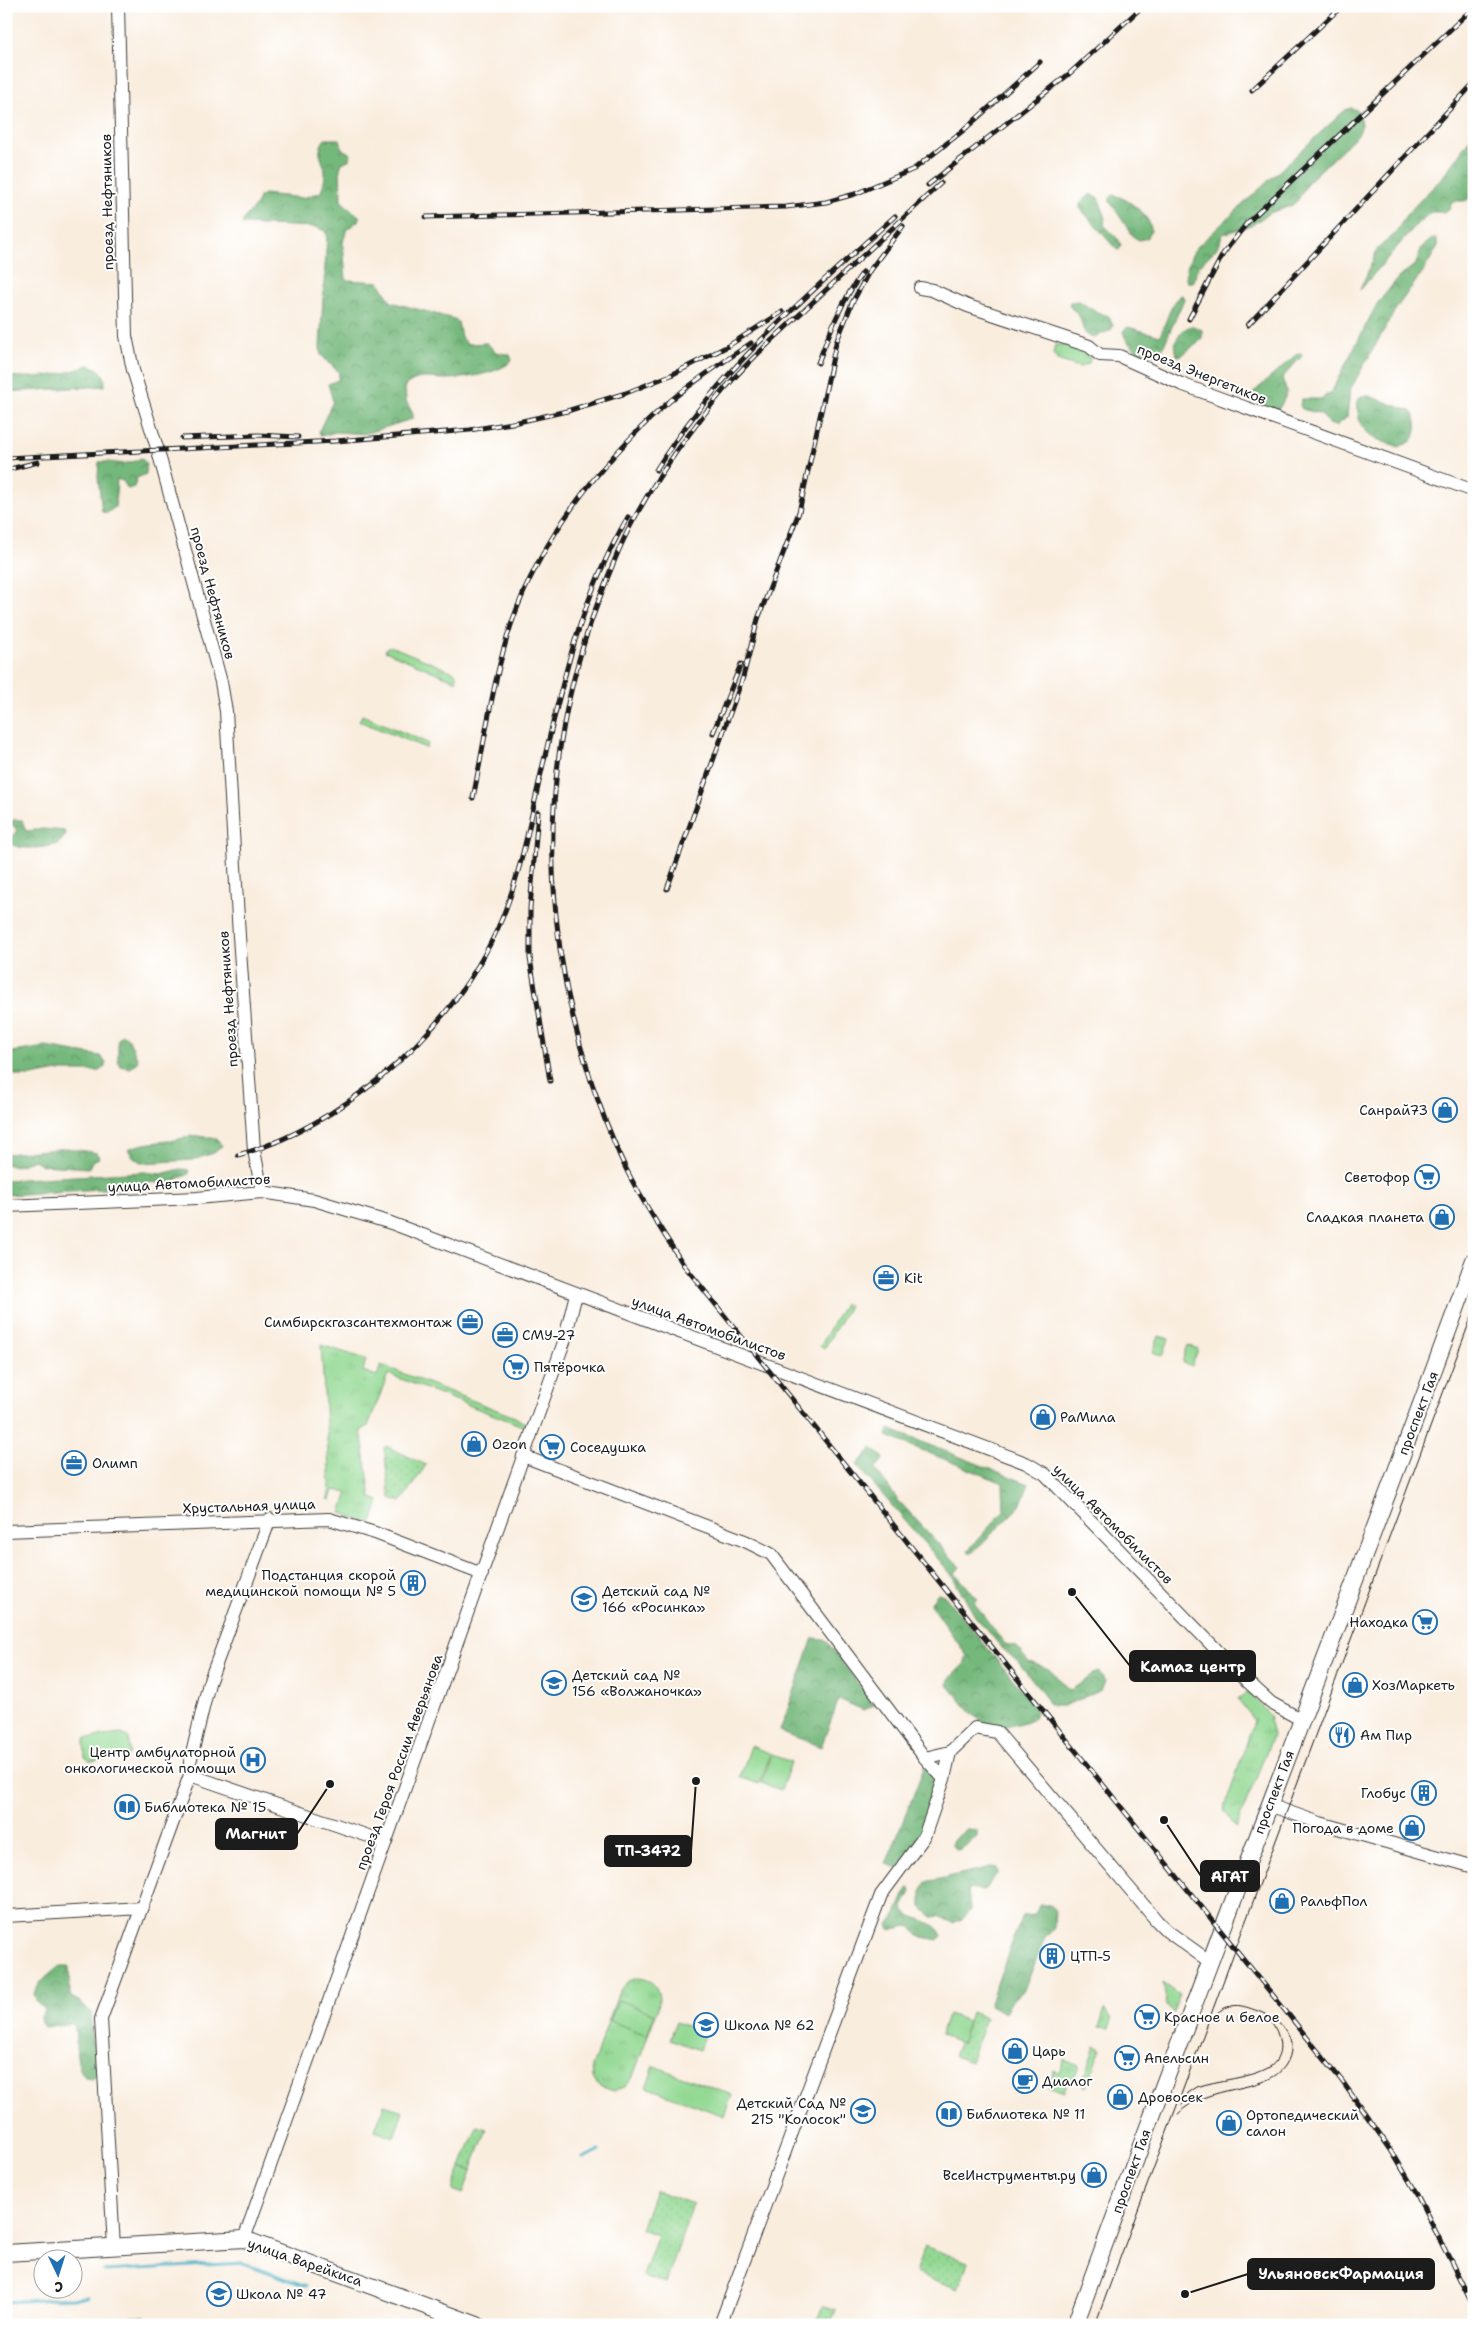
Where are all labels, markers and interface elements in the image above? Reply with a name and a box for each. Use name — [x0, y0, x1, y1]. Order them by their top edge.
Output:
street label: проезд Нефтяников — [97, 134, 117, 270]
street label: проезд Энергетиков — [1135, 340, 1269, 408]
street label: проезд Нефтяников — [187, 525, 239, 661]
street label: проезд Нефтяников — [214, 930, 242, 1068]
shop icon: Санрай73 — [1432, 1097, 1458, 1123]
place label: Санрай73 — [1359, 1101, 1428, 1119]
supermarket icon: Светофор — [1414, 1164, 1440, 1190]
place label: Светофор — [1344, 1168, 1410, 1186]
street label: улица Автомобилистов — [107, 1170, 271, 1196]
shop icon: Сладкая планета — [1429, 1204, 1455, 1230]
place label: Сладкая планета — [1306, 1208, 1424, 1226]
office icon: Kit — [873, 1265, 899, 1291]
place label: Kit — [904, 1269, 923, 1287]
street label: улица Автомобилистов — [629, 1292, 789, 1364]
office icon: Симбирскгазсантехмонтаж — [457, 1309, 483, 1335]
place label: Симбирскгазсантехмонтаж — [264, 1313, 453, 1331]
office icon: СМУ-27 — [492, 1322, 518, 1348]
place label: СМУ-27 — [522, 1326, 575, 1344]
supermarket icon: Пятёрочка — [503, 1354, 529, 1380]
place label: Пятёрочка — [534, 1358, 605, 1376]
street label: проспект Гая — [1394, 1369, 1442, 1457]
shop icon: РаМила — [1030, 1404, 1056, 1430]
place label: РаМила — [1060, 1408, 1116, 1426]
shop icon: Ozon — [461, 1431, 487, 1457]
supermarket icon: Соседушка — [539, 1434, 565, 1460]
place label: Ozon — [492, 1435, 527, 1453]
place label: Соседушка — [570, 1438, 646, 1456]
office icon: Олимп — [61, 1450, 87, 1476]
place label: Олимп — [92, 1454, 138, 1472]
street label: улица Автомобилистов — [1049, 1460, 1177, 1588]
street label: Хрустальная улица — [182, 1495, 316, 1517]
place label: Подстанция скорой медицинской помощи № 5 — [205, 1566, 396, 1600]
building icon: Подстанция скорой медицинской помощи № 5 — [400, 1570, 426, 1596]
place label: Детский сад № 166 «Росинка» — [602, 1582, 710, 1616]
school or university icon: Детский сад № 166 «Росинка» — [571, 1586, 597, 1612]
supermarket icon: Находка — [1412, 1609, 1438, 1635]
place label: Находка — [1349, 1613, 1408, 1631]
street label: проезд Героя России Аверьянова — [351, 1651, 447, 1872]
callout: Kamaz центр — [1130, 1651, 1255, 1681]
text: Kamaz центр — [1140, 1657, 1246, 1677]
place label: Детский сад № 156 «Волжаночка» — [572, 1666, 702, 1700]
school or university icon: Детский сад № 156 «Волжаночка» — [541, 1670, 567, 1696]
shop icon: ХозМаркеть — [1342, 1672, 1368, 1698]
place label: ХозМаркеть — [1372, 1676, 1455, 1694]
restaurant icon: Ам Пир — [1329, 1722, 1355, 1748]
place label: Ам Пир — [1360, 1726, 1412, 1744]
place label: Центр амбулаторной онкологической помощи — [64, 1743, 236, 1777]
hospital icon: Центр амбулаторной онкологической помощи — [240, 1747, 266, 1773]
street label: проспект Гая — [1250, 1748, 1298, 1836]
building icon: Глобус — [1411, 1780, 1437, 1806]
place label: Глобус — [1361, 1784, 1406, 1802]
library icon: Библиотека № 15 — [114, 1794, 140, 1820]
place label: Библиотека № 15 — [144, 1798, 266, 1816]
shop icon: Погода в доме — [1399, 1815, 1425, 1841]
callout: Магнит — [216, 1819, 297, 1849]
place label: Погода в доме — [1293, 1819, 1394, 1837]
text: Магнит — [225, 1824, 287, 1844]
callout: ТП-3472 — [605, 1836, 691, 1866]
text: ТП-3472 — [615, 1841, 682, 1861]
callout: АГАТ — [1201, 1861, 1259, 1891]
text: АГАТ — [1211, 1867, 1250, 1887]
shop icon: РальфПол — [1269, 1888, 1295, 1914]
place label: РальфПол — [1300, 1892, 1368, 1910]
building icon: ЦТП-5 — [1039, 1943, 1065, 1969]
place label: ЦТП-5 — [1070, 1947, 1111, 1965]
supermarket icon: Красное и белое — [1134, 2004, 1160, 2030]
place label: Красное и белое — [1164, 2008, 1280, 2026]
school or university icon: Школа № 62 — [693, 2012, 719, 2038]
place label: Школа № 62 — [724, 2016, 815, 2034]
shop icon: Царь — [1002, 2038, 1028, 2064]
place label: Царь — [1032, 2042, 1066, 2060]
supermarket icon: Апельсин — [1114, 2045, 1140, 2071]
place label: Апельсин — [1144, 2049, 1209, 2067]
cafe icon: Диалог — [1012, 2068, 1038, 2094]
place label: Диалог — [1042, 2072, 1093, 2090]
shop icon: Дровосек — [1107, 2084, 1133, 2110]
place label: Дровосек — [1138, 2088, 1204, 2106]
place label: Детский Сад № 215 "Колосок" — [736, 2094, 846, 2128]
school or university icon: Детский Сад № 215 "Колосок" — [850, 2098, 876, 2124]
library icon: Библиотека № 11 — [936, 2101, 962, 2127]
place label: Библиотека № 11 — [966, 2105, 1085, 2123]
place label: Ортопедический салон — [1246, 2106, 1359, 2140]
shop icon: Ортопедический салон — [1216, 2110, 1242, 2136]
street label: проспект Гая — [1107, 2126, 1155, 2216]
shop icon: ВсеИнструменты.ру — [1081, 2162, 1107, 2188]
place label: ВсеИнструменты.ру — [943, 2166, 1076, 2184]
street label: улица Варейкиса — [245, 2234, 365, 2290]
north arrow — [32, 2248, 82, 2298]
callout: УльяновскФармация — [1248, 2259, 1434, 2289]
text: УльяновскФармация — [1258, 2264, 1424, 2284]
text: С — [54, 2278, 64, 2296]
school or university icon: Школа № 47 — [206, 2281, 232, 2307]
place label: Школа № 47 — [236, 2285, 326, 2303]

